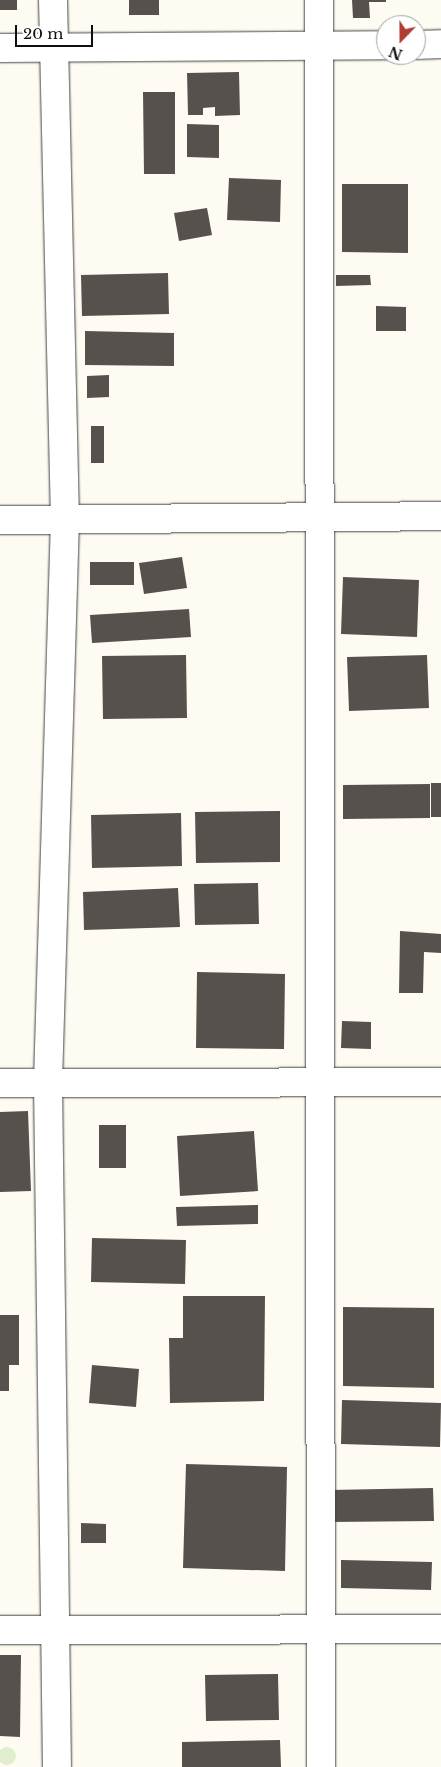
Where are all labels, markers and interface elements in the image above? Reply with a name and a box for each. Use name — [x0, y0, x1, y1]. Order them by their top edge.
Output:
scale bar — [18, 15, 95, 47]
north arrow — [376, 15, 426, 65]
text: 20 m — [23, 24, 63, 43]
text: N — [386, 42, 405, 64]

